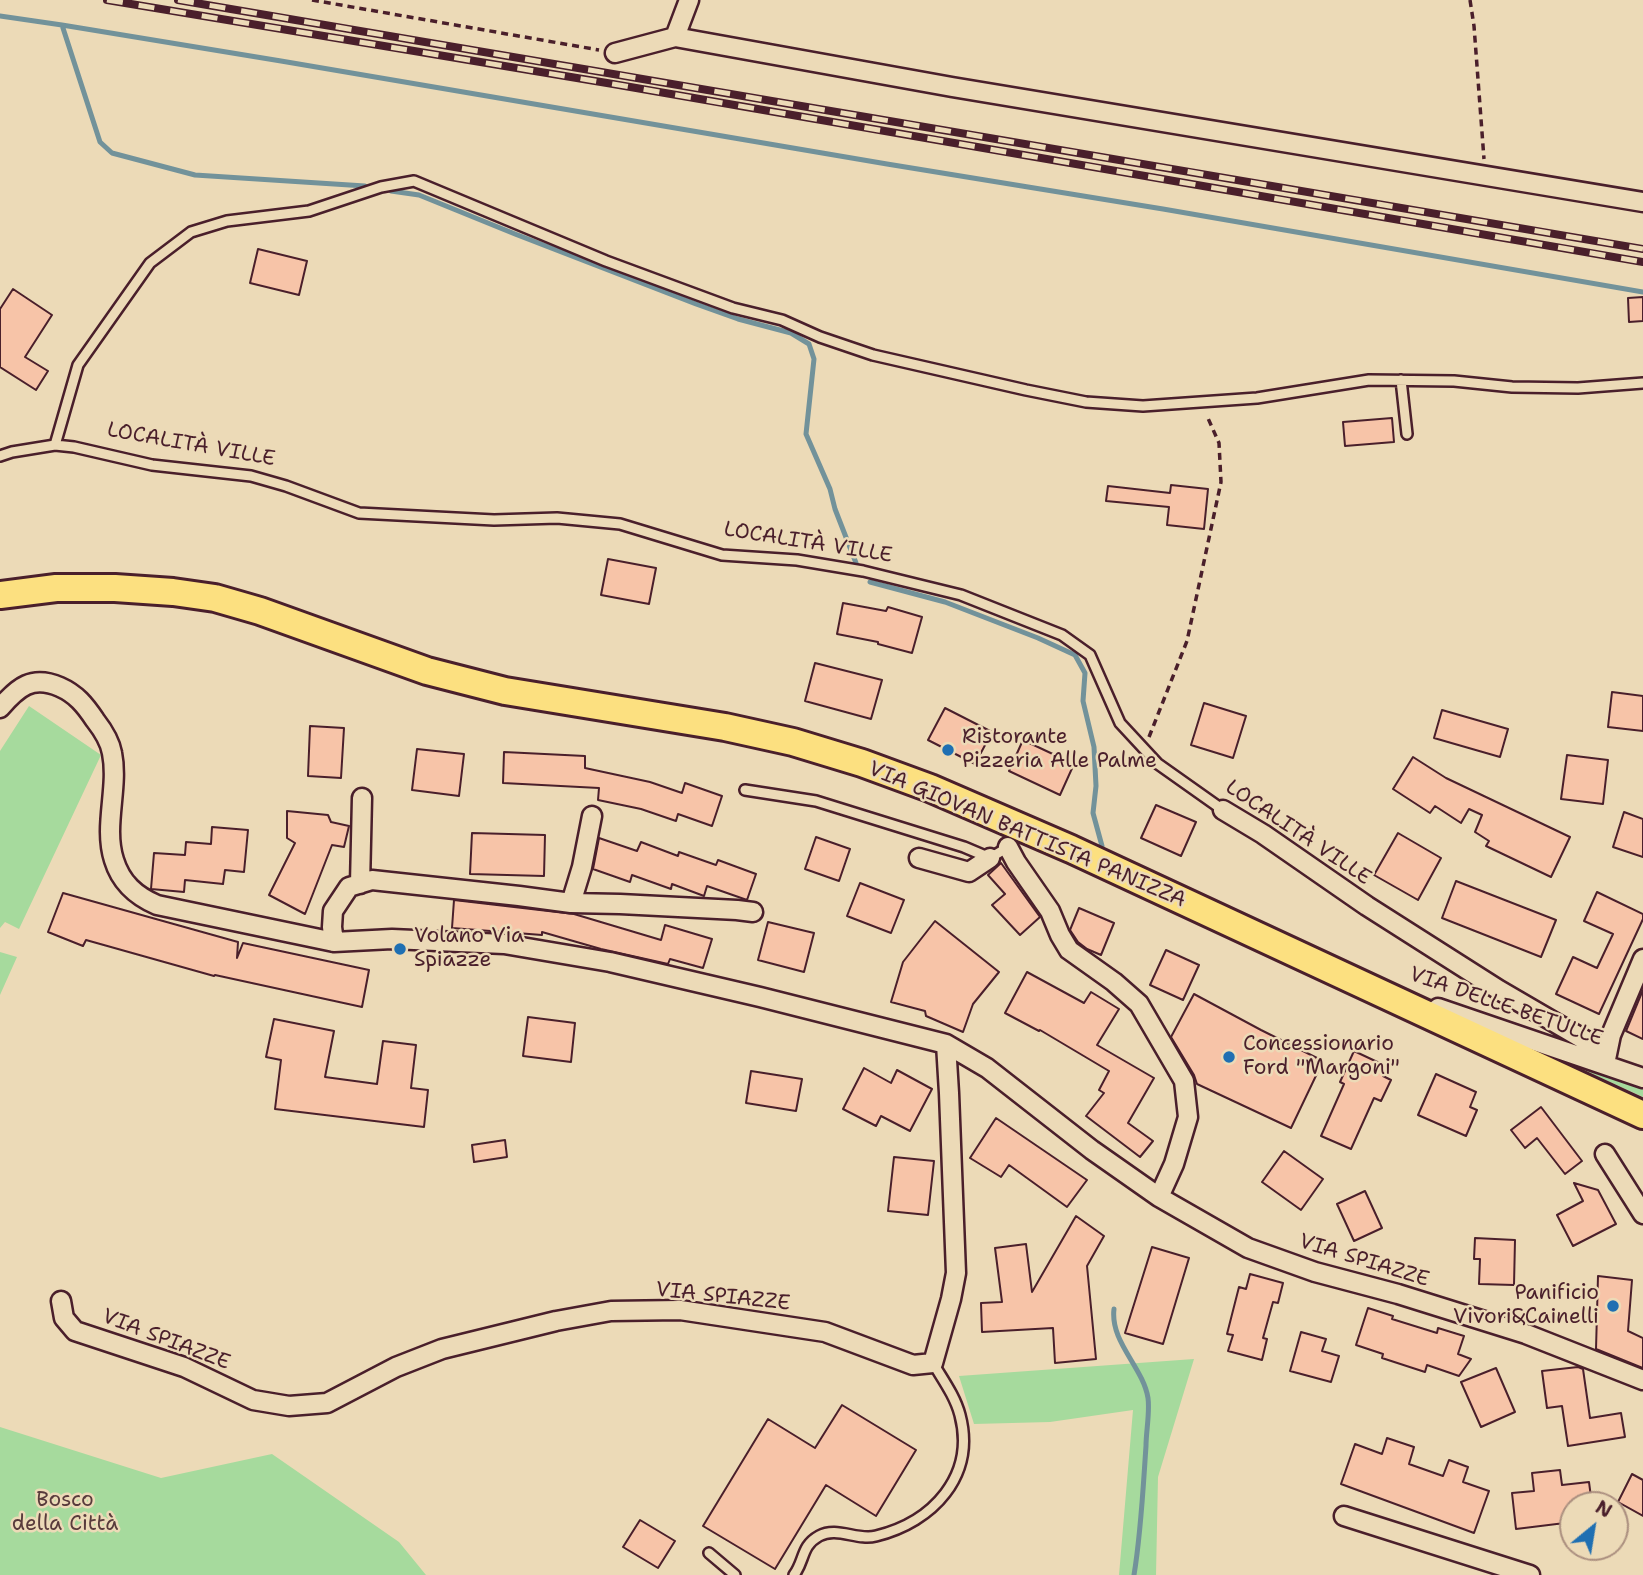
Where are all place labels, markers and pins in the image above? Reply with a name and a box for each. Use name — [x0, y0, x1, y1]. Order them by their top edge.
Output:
place label: Ristorante Pizzeria Alle Palme — [962, 725, 1157, 775]
marker: Ristorante Pizzeria Alle Palme — [940, 742, 956, 758]
place label: Volano Via Spiazze — [414, 924, 524, 974]
marker: Volano Via Spiazze — [392, 941, 408, 957]
place label: Concessionario Ford "Margoni" — [1243, 1032, 1400, 1082]
marker: Concessionario Ford "Margoni" — [1221, 1049, 1237, 1065]
place label: Panificio Vivori&Cainelli — [1453, 1281, 1599, 1331]
marker: Panificio Vivori&Cainelli — [1605, 1298, 1621, 1314]

